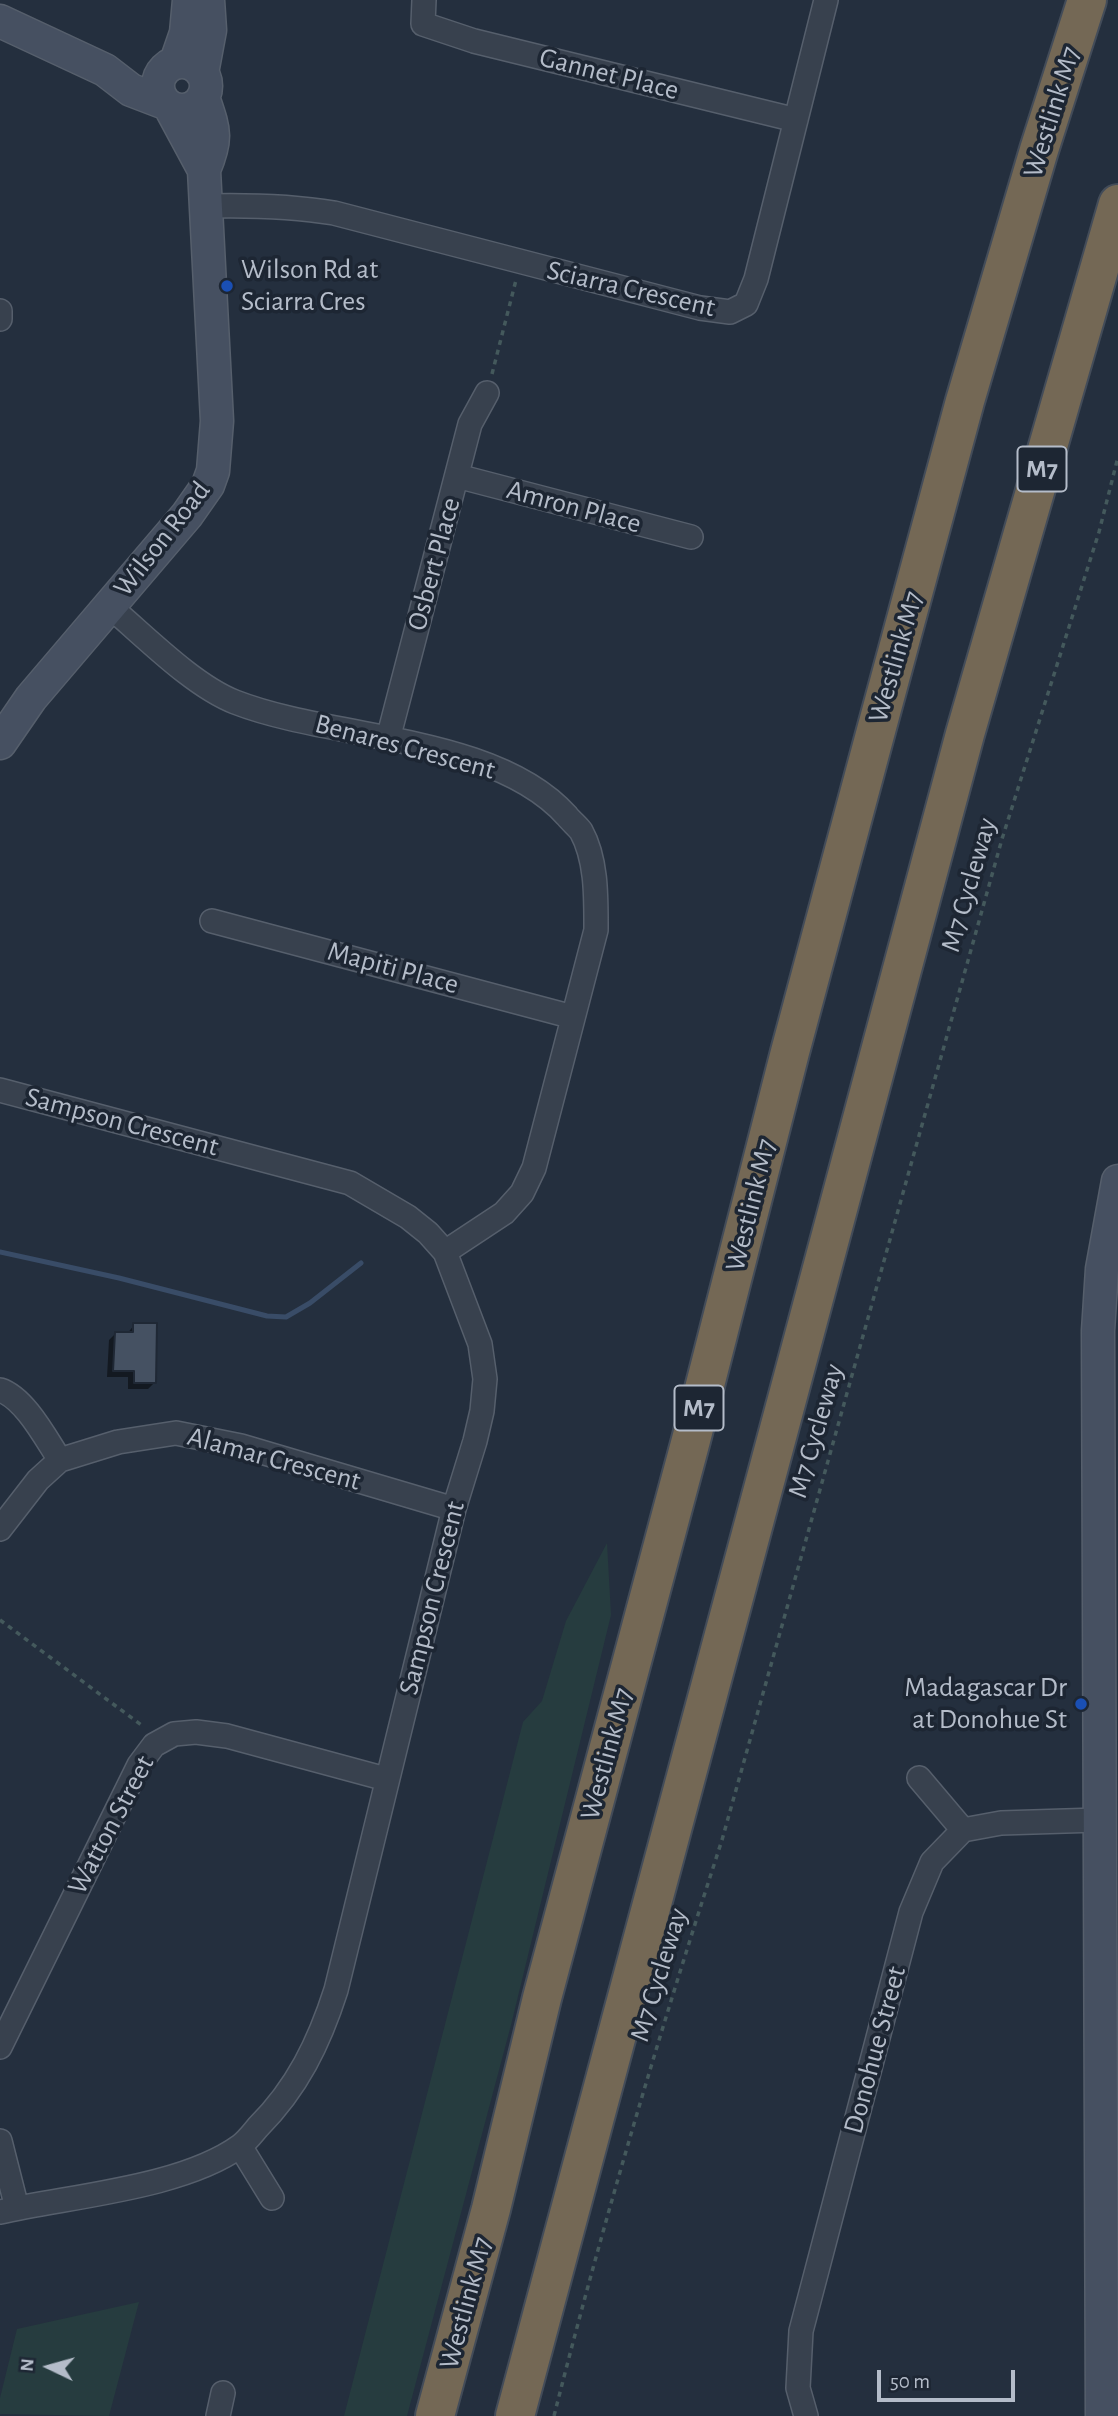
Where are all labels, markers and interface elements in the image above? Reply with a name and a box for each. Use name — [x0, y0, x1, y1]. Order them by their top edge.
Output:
street label: Gannet Place — [536, 40, 682, 108]
street label: Westlink M7 — [1016, 42, 1088, 182]
place label: Wilson Rd at Sciarra Cres — [241, 253, 378, 319]
street label: Sciarra Crescent — [544, 253, 718, 325]
marker: Wilson Rd at Sciarra Cres — [219, 278, 235, 294]
road number: M7 — [1018, 446, 1066, 491]
street label: Amron Place — [503, 473, 645, 541]
street label: Wilson Road — [107, 475, 217, 603]
street label: Osbert Place — [400, 494, 468, 634]
street label: Westlink M7 — [861, 587, 931, 727]
street label: Benares Crescent — [311, 707, 499, 787]
street label: M7 Cycleway — [934, 814, 1004, 956]
street label: Mapiti Place — [324, 934, 462, 1002]
street label: Sampson Crescent — [22, 1080, 222, 1164]
street label: Westlink M7 — [718, 1135, 784, 1275]
street label: M7 Cycleway — [781, 1360, 851, 1502]
road number: M7 — [674, 1386, 724, 1430]
street label: Alamar Crescent — [184, 1420, 364, 1498]
street label: Sampson Crescent — [392, 1498, 472, 1698]
place label: Madagascar Dr at Donohue St — [904, 1671, 1067, 1737]
street label: Westlink M7 — [573, 1684, 641, 1824]
marker: Madagascar Dr at Donohue St — [1073, 1696, 1089, 1712]
street label: Watton Street — [60, 1750, 162, 1900]
street label: M7 Cycleway — [623, 1904, 695, 2046]
street label: Donohue Street — [837, 1963, 913, 2137]
street label: Westlink M7 — [432, 2233, 500, 2373]
north arrow — [14, 2332, 84, 2402]
scale bar — [880, 2356, 1018, 2400]
text: N — [18, 2358, 38, 2373]
text: 50 m — [890, 2371, 930, 2392]

